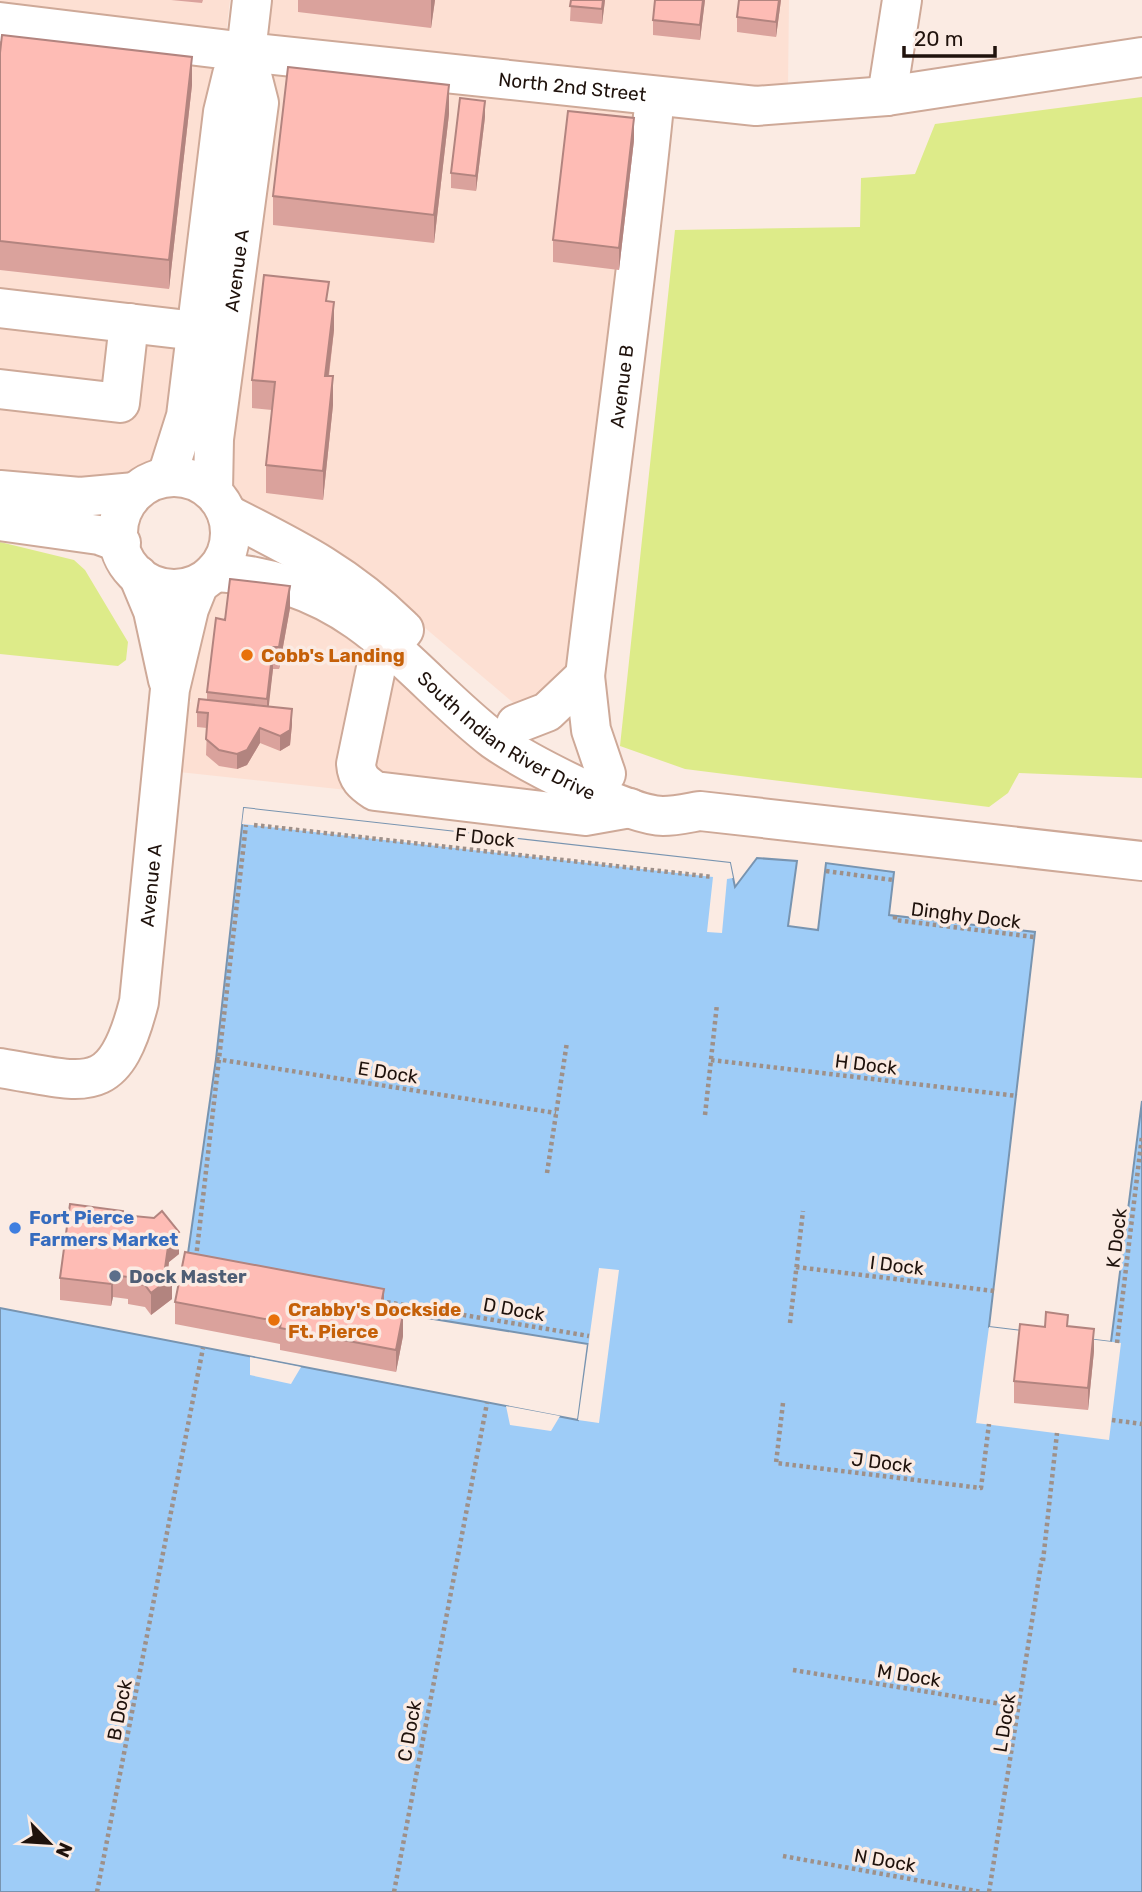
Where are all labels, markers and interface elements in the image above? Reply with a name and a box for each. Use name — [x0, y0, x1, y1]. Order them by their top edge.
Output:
scale bar — [904, 14, 995, 58]
text: 20 m — [914, 26, 963, 51]
street label: North 2nd Street — [497, 68, 648, 106]
street label: Avenue A — [220, 227, 254, 313]
street label: Avenue B — [605, 343, 639, 429]
place label: Cobb's Landing — [261, 644, 405, 667]
marker: Cobb's Landing — [239, 647, 255, 663]
street label: South Indian River Drive — [413, 667, 599, 805]
street label: F Dock — [454, 823, 516, 852]
street label: Avenue A — [135, 842, 167, 928]
street label: Dinghy Dock — [910, 897, 1022, 934]
street label: H Dock — [834, 1049, 899, 1080]
street label: E Dock — [356, 1056, 420, 1089]
place label: Fort Pierce Farmers Market — [29, 1206, 179, 1251]
street label: K Dock — [1101, 1207, 1132, 1269]
marker: Fort Pierce Farmers Market — [7, 1220, 23, 1236]
street label: I Dock — [869, 1251, 925, 1280]
place label: Dock Master — [129, 1265, 247, 1288]
marker: Dock Master — [107, 1268, 123, 1284]
street label: D Dock — [481, 1293, 547, 1326]
place label: Crabby's Dockside Ft. Pierce — [288, 1298, 461, 1343]
marker: Crabby's Dockside Ft. Pierce — [266, 1312, 282, 1328]
street label: J Dock — [850, 1447, 914, 1478]
street label: M Dock — [876, 1659, 943, 1692]
street label: B Dock — [102, 1677, 137, 1743]
street label: L Dock — [989, 1692, 1021, 1754]
street label: C Dock — [393, 1699, 426, 1763]
north arrow — [14, 1808, 84, 1878]
text: N — [51, 1839, 77, 1861]
street label: N Dock — [852, 1844, 918, 1877]

